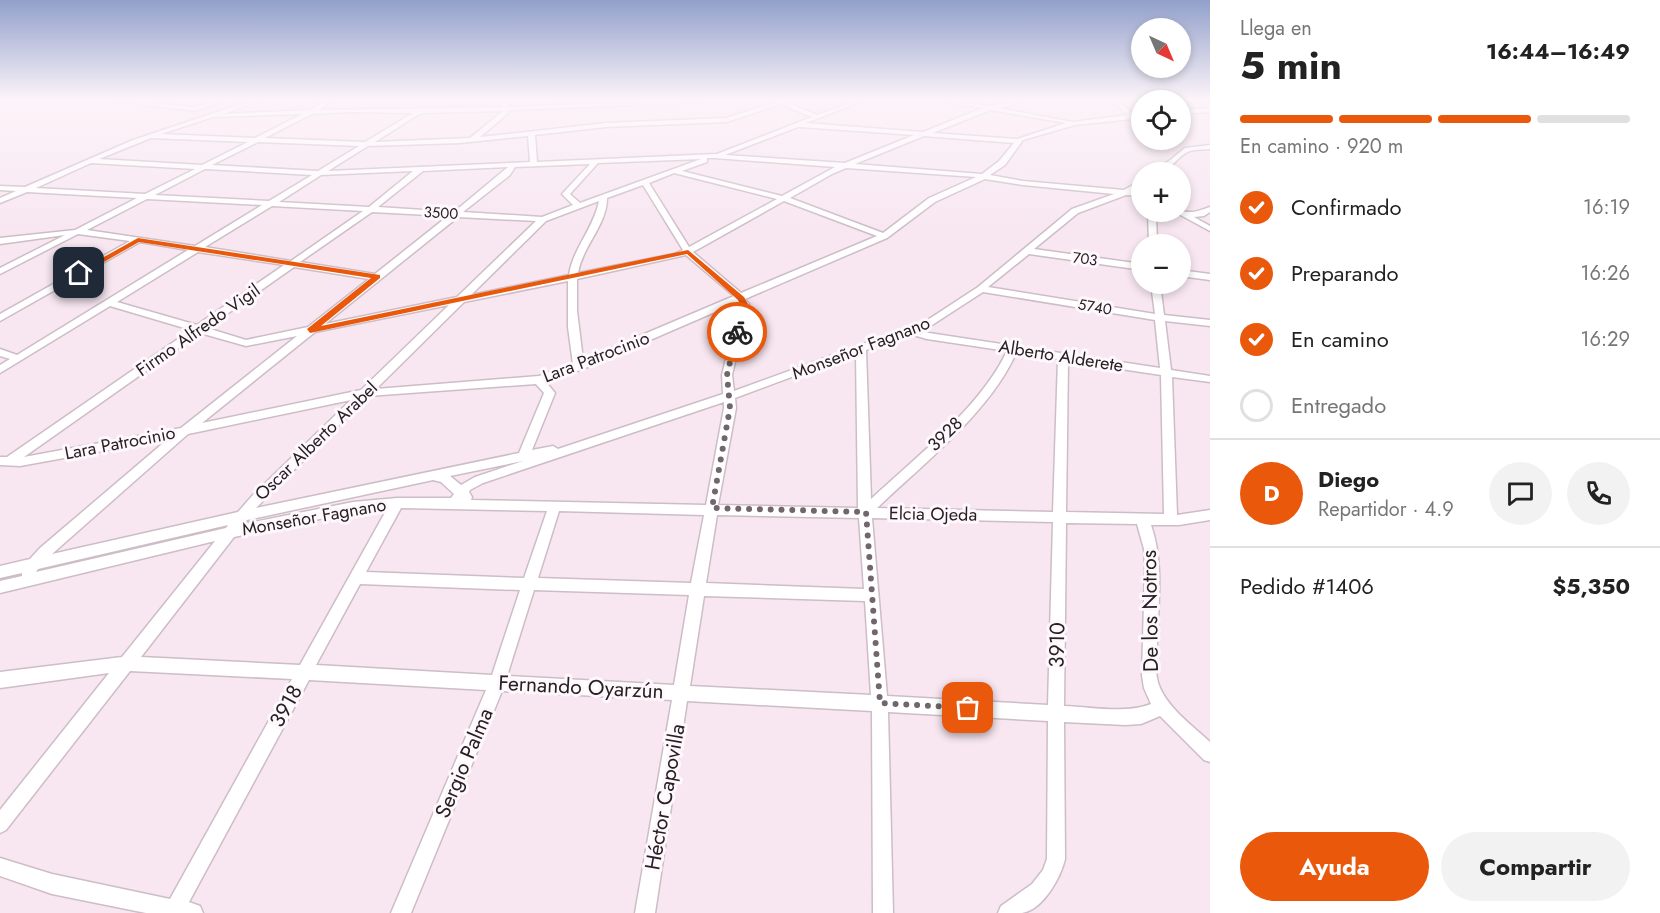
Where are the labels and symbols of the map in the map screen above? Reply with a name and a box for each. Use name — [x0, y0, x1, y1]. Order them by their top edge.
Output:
north arrow — [1131, 18, 1191, 78]
street label: 3500 — [423, 201, 459, 225]
street label: 703 — [1071, 246, 1099, 272]
pin — [53, 247, 104, 298]
street label: Firmo Alfredo Vigil — [131, 277, 265, 383]
street label: 5740 — [1076, 293, 1114, 321]
courier — [707, 302, 767, 362]
street label: Monseñor Fagnano — [788, 310, 934, 386]
street label: Lara Patrocinio — [539, 325, 653, 389]
street label: Alberto Alderete — [997, 333, 1125, 379]
street label: Oscar Alberto Arabel — [249, 375, 383, 507]
street label: 3928 — [921, 411, 969, 457]
street label: Lara Patrocinio — [62, 419, 178, 466]
street label: Monseñor Fagnano — [240, 491, 388, 542]
street label: Elcia Ojeda — [889, 500, 977, 528]
street label: De los Notros — [1134, 550, 1166, 672]
street label: 3910 — [1042, 622, 1072, 668]
street label: Fernando Oyarzún — [498, 668, 664, 706]
street label: 3918 — [262, 679, 310, 733]
pin — [942, 682, 993, 733]
street label: Sergio Palma — [427, 703, 501, 823]
street label: Héctor Capovilla — [637, 722, 693, 872]

